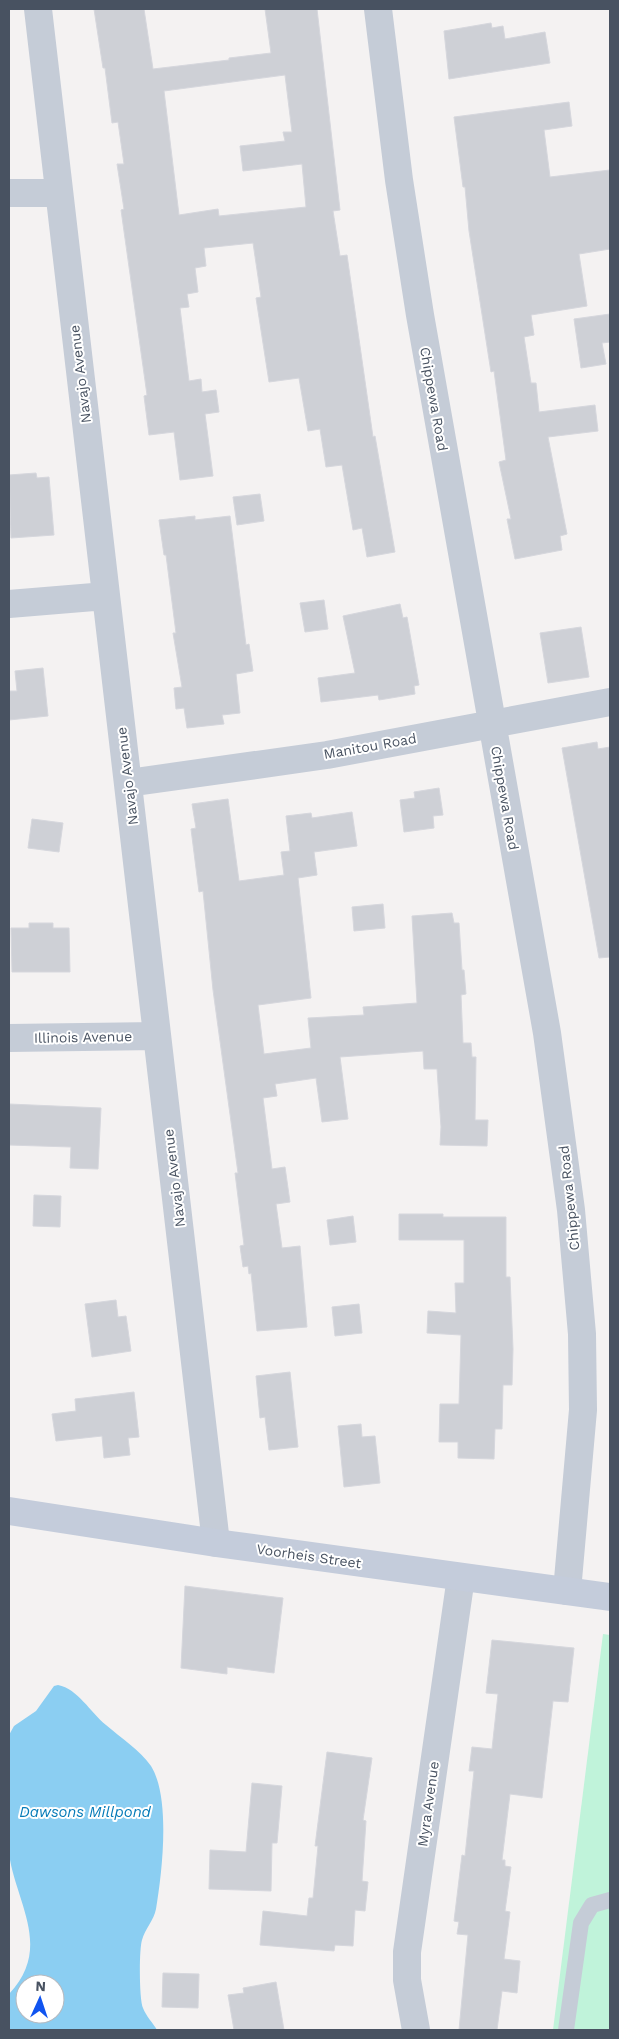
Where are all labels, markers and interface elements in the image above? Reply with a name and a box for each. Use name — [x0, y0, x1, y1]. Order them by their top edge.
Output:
street label: Navajo Avenue — [66, 324, 94, 424]
street label: Chippewa Road — [417, 346, 451, 452]
street label: Navajo Avenue — [113, 726, 141, 826]
street label: Manitou Road — [322, 730, 418, 762]
street label: Chippewa Road — [488, 745, 522, 851]
street label: Illinois Avenue — [34, 1028, 132, 1046]
street label: Navajo Avenue — [160, 1128, 188, 1228]
street label: Chippewa Road — [556, 1145, 582, 1251]
street label: Voorheis Street — [256, 1541, 363, 1571]
street label: Myra Avenue — [414, 1760, 442, 1848]
water label: Dawsons Millpond — [19, 1803, 152, 1821]
north arrow — [15, 1974, 65, 2024]
text: N — [35, 1978, 46, 1994]

